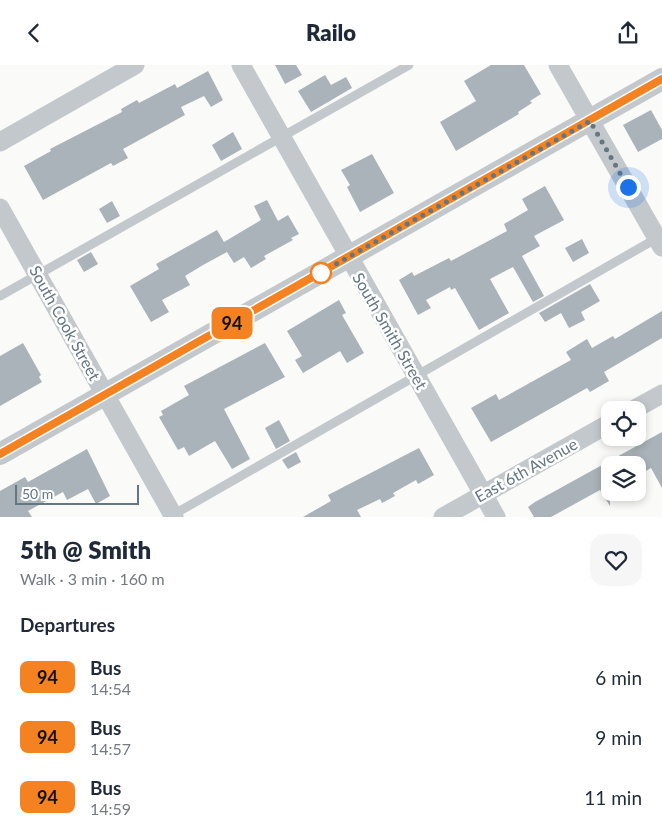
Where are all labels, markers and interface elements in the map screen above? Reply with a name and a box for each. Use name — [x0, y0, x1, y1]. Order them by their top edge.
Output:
icon: back — [20, 19, 48, 47]
text: Railo — [306, 19, 356, 46]
icon: share — [614, 19, 642, 47]
your location — [616, 175, 641, 200]
street label: South Cook Street — [26, 262, 105, 384]
unlabelled marker — [310, 262, 332, 284]
street label: South Smith Street — [349, 269, 432, 393]
line badge: 94 — [210, 307, 254, 339]
text: 94 — [222, 312, 242, 334]
map controls — [601, 401, 646, 501]
button: locate — [601, 401, 646, 446]
street label: East 6th Avenue — [471, 434, 580, 506]
button: layers — [601, 456, 646, 501]
scale bar — [15, 482, 139, 505]
text: 50 m — [22, 485, 53, 502]
button: heart — [590, 534, 642, 586]
text: 5th @ Smith — [20, 535, 151, 564]
text: Walk · 3 min · 160 m — [20, 569, 165, 588]
text: Departures — [20, 613, 115, 636]
text: Bus — [90, 656, 121, 679]
text: 94 — [37, 666, 58, 688]
text: 6 min — [595, 666, 642, 689]
text: 14:54 — [90, 679, 131, 698]
text: Bus — [90, 716, 121, 739]
text: 94 — [37, 726, 58, 748]
text: 9 min — [595, 726, 642, 749]
text: 14:57 — [90, 739, 131, 758]
text: Bus — [90, 776, 121, 799]
text: 94 — [37, 786, 58, 808]
text: 11 min — [584, 786, 642, 809]
text: 14:59 — [90, 799, 131, 818]

